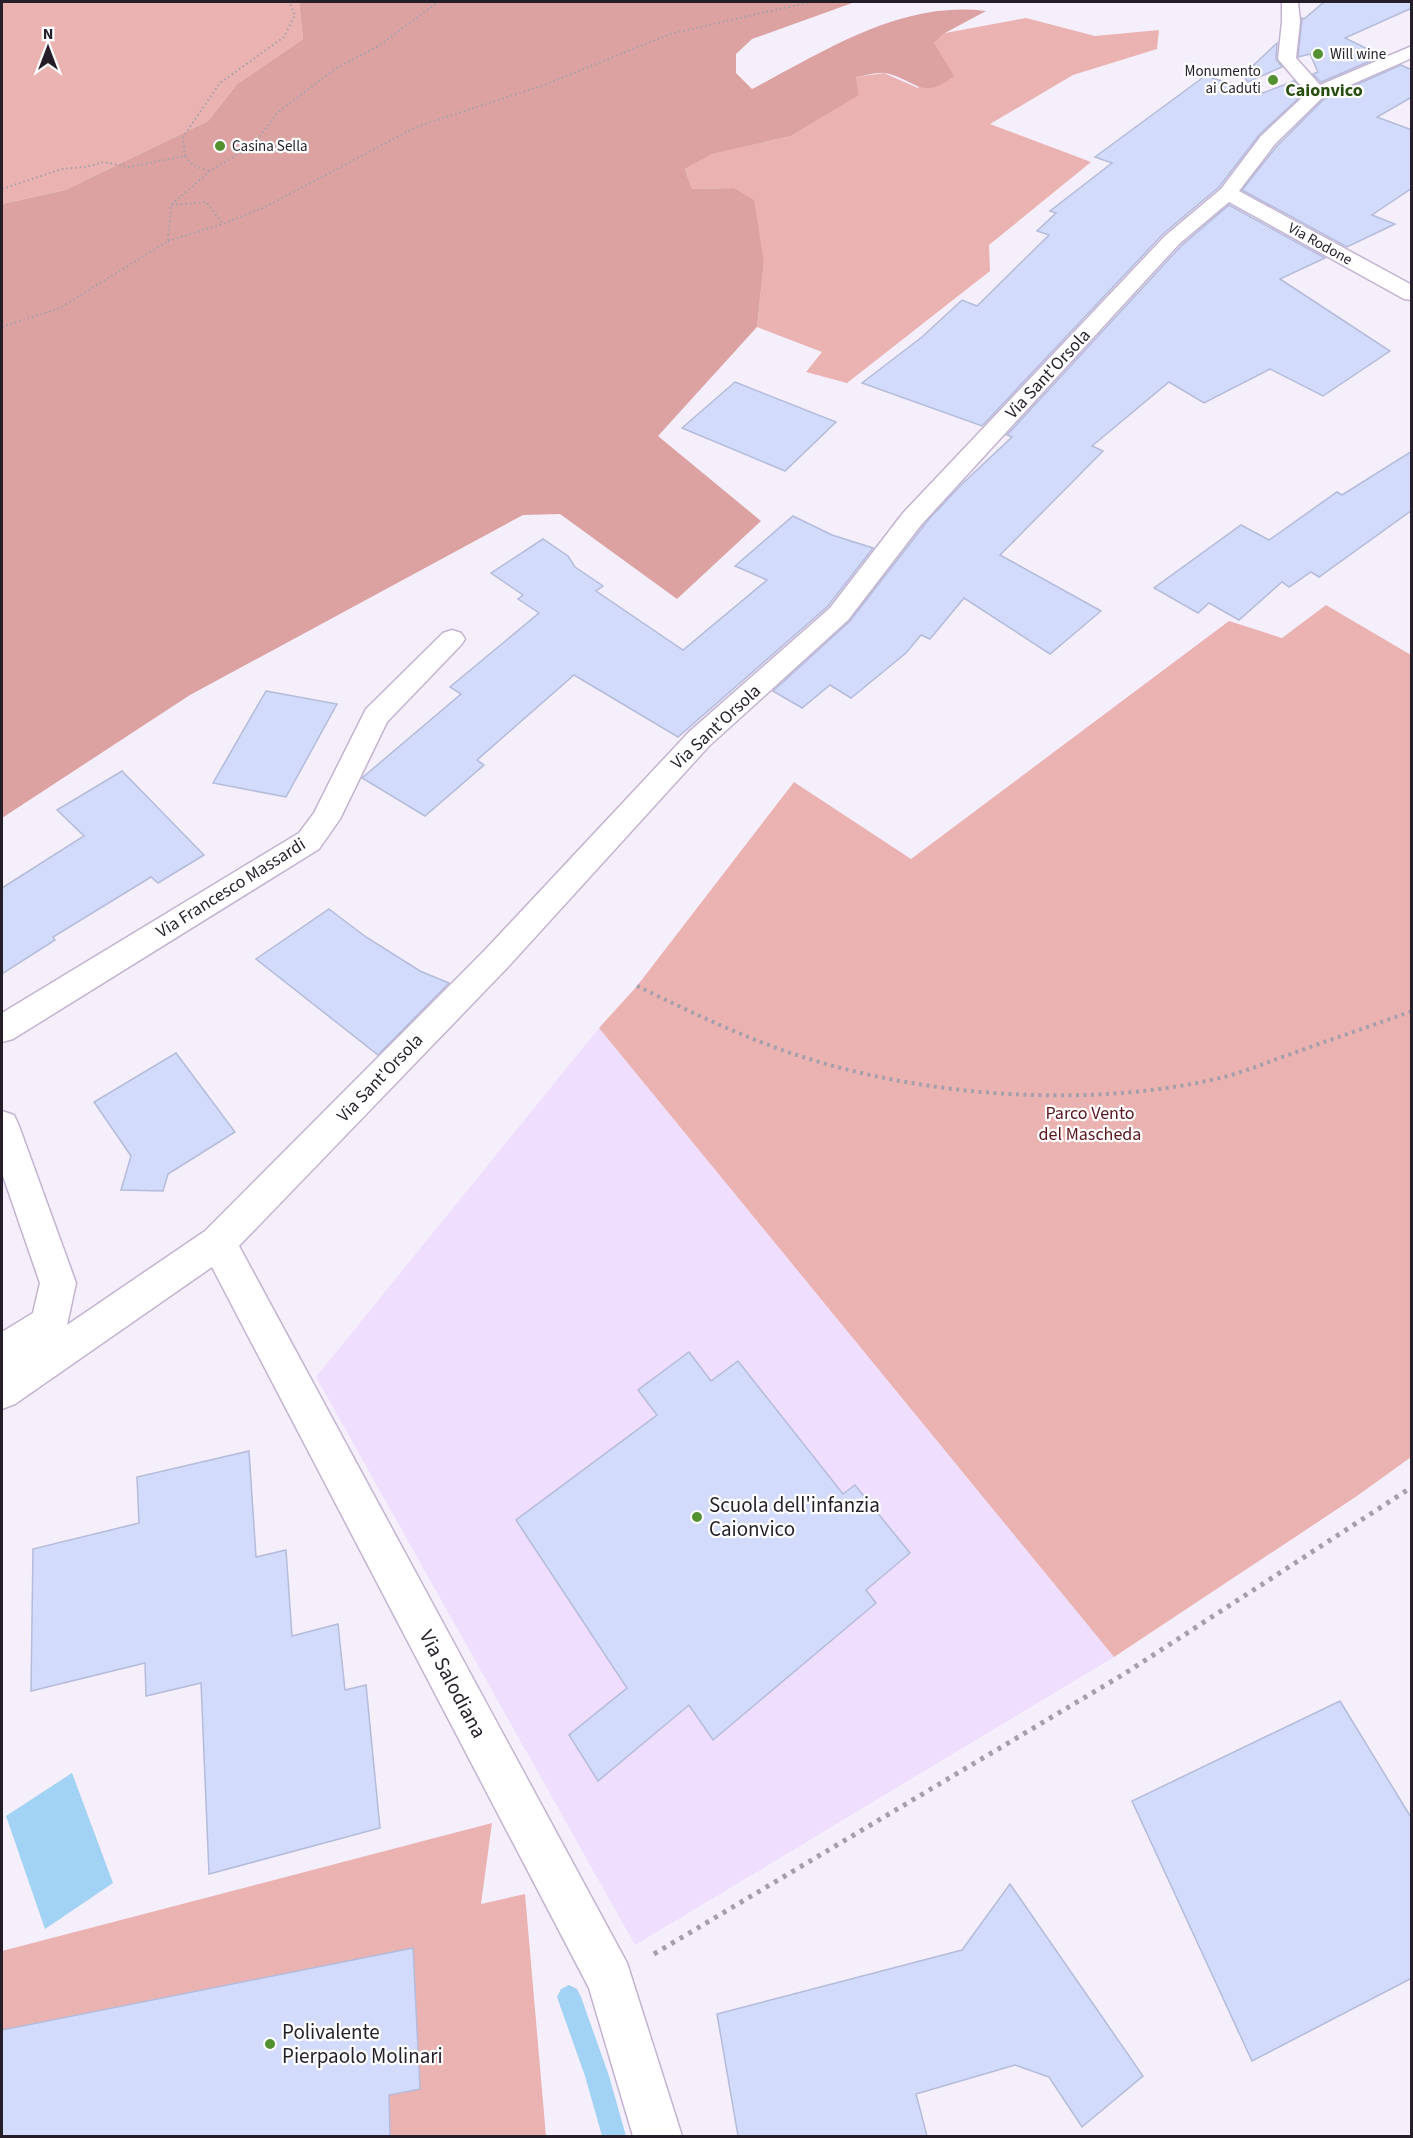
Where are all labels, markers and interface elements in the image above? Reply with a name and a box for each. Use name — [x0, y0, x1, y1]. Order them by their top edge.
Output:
north arrow — [18, 18, 78, 78]
text: N — [43, 23, 53, 45]
place label: Will wine — [1330, 44, 1386, 65]
marker: Will wine — [1311, 47, 1325, 61]
place label: Monumento ai Caduti — [1185, 61, 1261, 99]
marker: Monumento ai Caduti — [1266, 73, 1280, 87]
district label: Caionvico — [1285, 78, 1363, 103]
place label: Casina Sella — [232, 136, 308, 157]
marker: Casina Sella — [213, 139, 227, 153]
street label: Via Rodone — [1284, 218, 1356, 270]
street label: Via Sant'Orsola — [1000, 324, 1096, 424]
street label: Via Sant'Orsola — [666, 679, 766, 775]
street label: Via Francesco Massardi — [151, 832, 311, 944]
street label: Via Sant'Orsola — [331, 1028, 429, 1128]
park label: Parco Vento del Mascheda — [1039, 1101, 1141, 1147]
place label: Scuola dell'infanzia Caionvico — [709, 1490, 880, 1544]
marker: Scuola dell'infanzia Caionvico — [690, 1510, 704, 1524]
street label: Via Salodiana — [412, 1625, 494, 1743]
place label: Polivalente Pierpaolo Molinari — [282, 2017, 443, 2071]
marker: Polivalente Pierpaolo Molinari — [263, 2037, 277, 2051]

